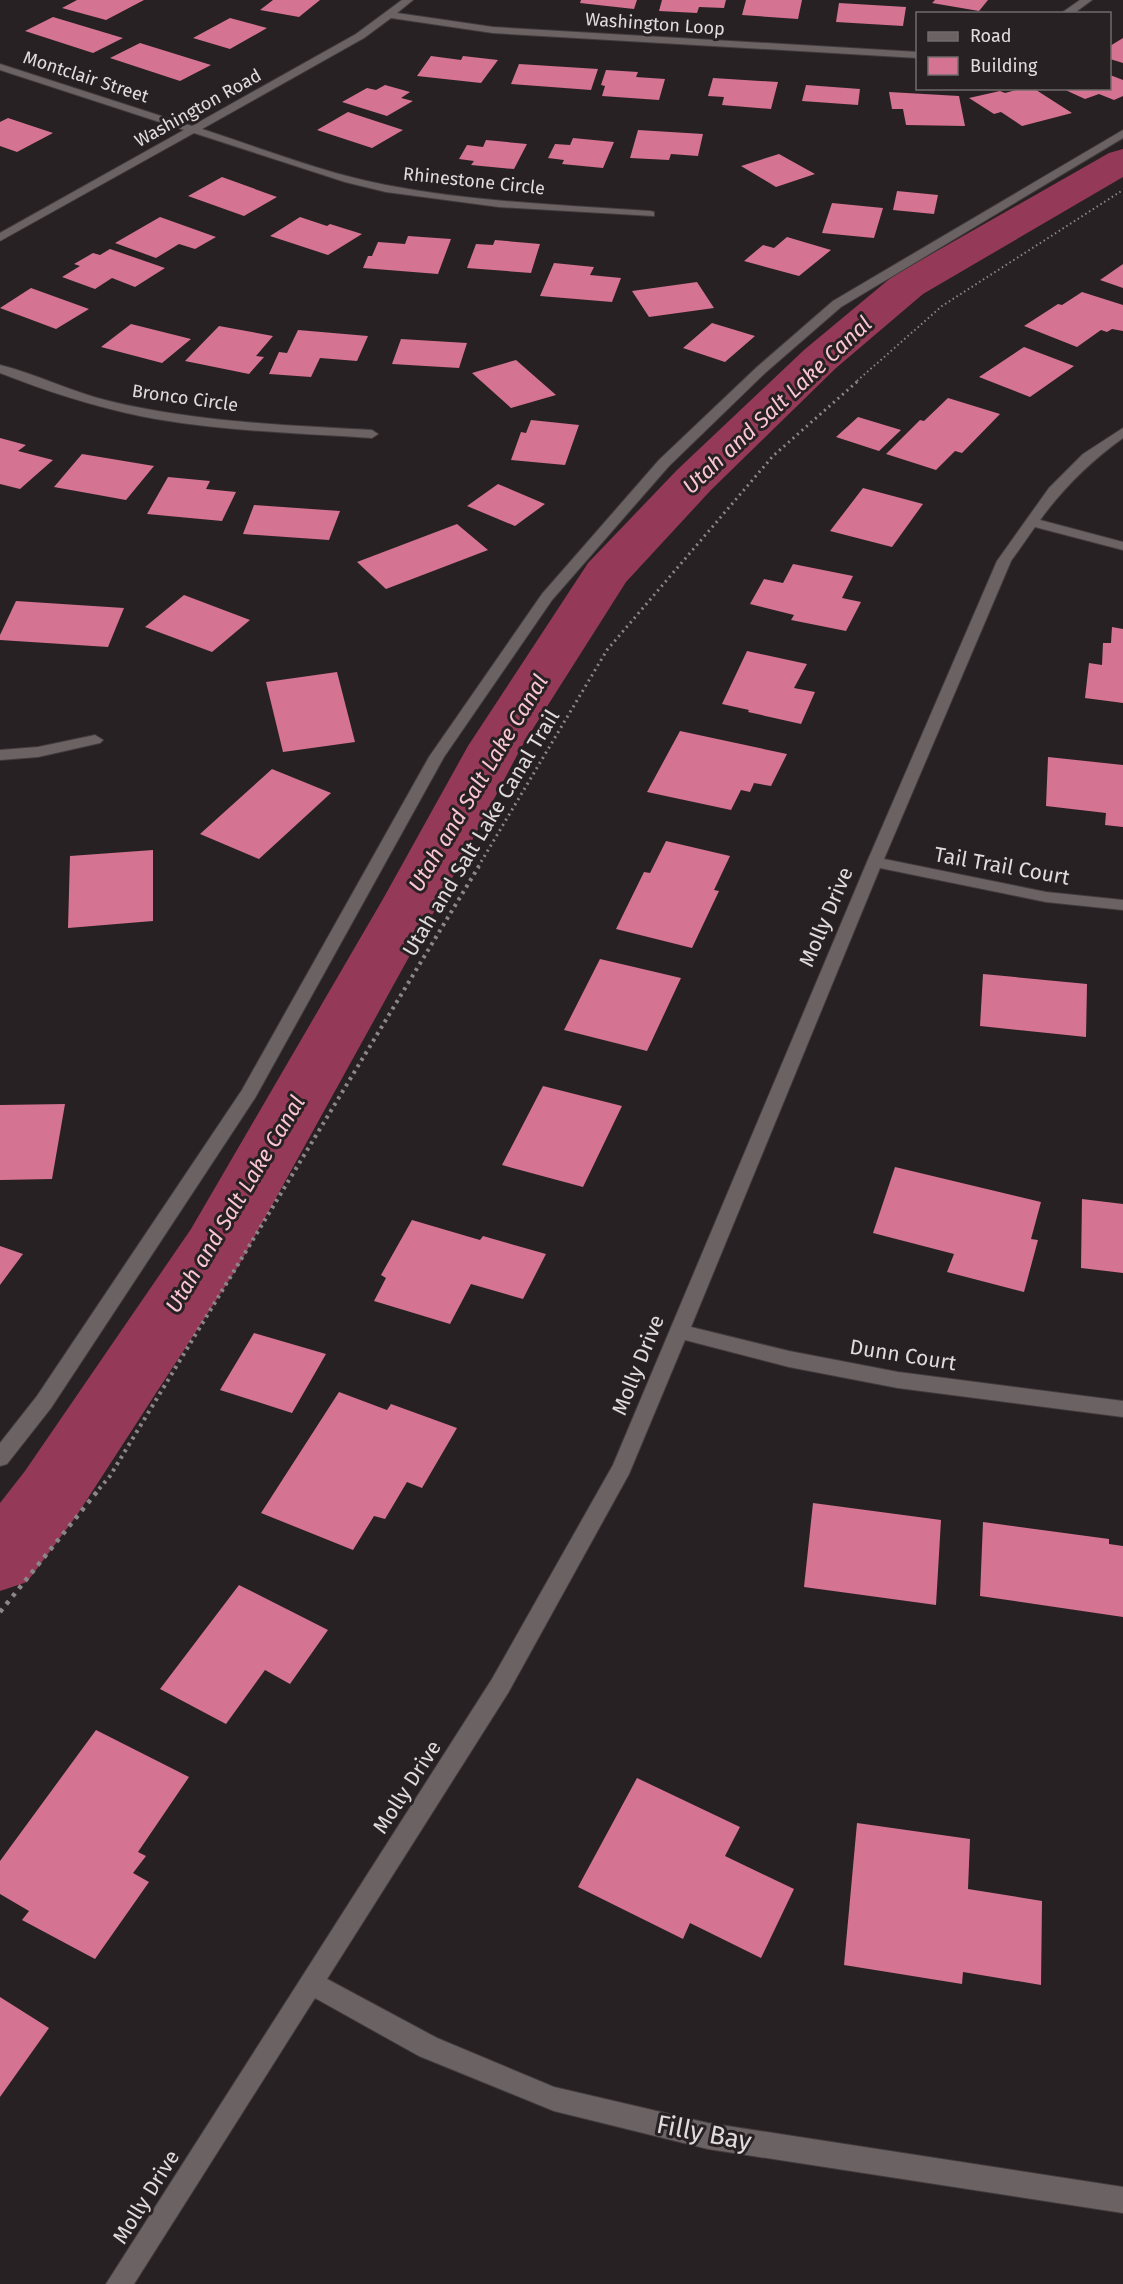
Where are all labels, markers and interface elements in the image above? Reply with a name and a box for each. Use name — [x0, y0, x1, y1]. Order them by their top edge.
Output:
street label: Washington Loop — [584, 8, 726, 40]
legend — [916, 12, 1111, 90]
text: Road — [970, 25, 1012, 47]
street label: Montclair Street — [21, 46, 152, 108]
text: Building — [970, 55, 1038, 77]
street label: Washington Road — [131, 64, 265, 152]
street label: Rhinestone Circle — [402, 163, 546, 199]
water label: Utah and Salt Lake Canal — [677, 310, 877, 500]
street label: Bronco Circle — [130, 380, 240, 416]
water label: Utah and Salt Lake Canal — [402, 669, 554, 897]
street label: Utah and Salt Lake Canal Trail — [397, 705, 565, 961]
street label: Tail Trail Court — [932, 841, 1072, 891]
street label: Molly Drive — [793, 863, 859, 971]
water label: Utah and Salt Lake Canal — [159, 1090, 311, 1318]
street label: Molly Drive — [606, 1311, 670, 1419]
street label: Dunn Court — [848, 1334, 959, 1376]
street label: Molly Drive — [367, 1736, 447, 1838]
street label: Filly Bay — [654, 2109, 754, 2157]
street label: Molly Drive — [107, 2145, 185, 2249]

